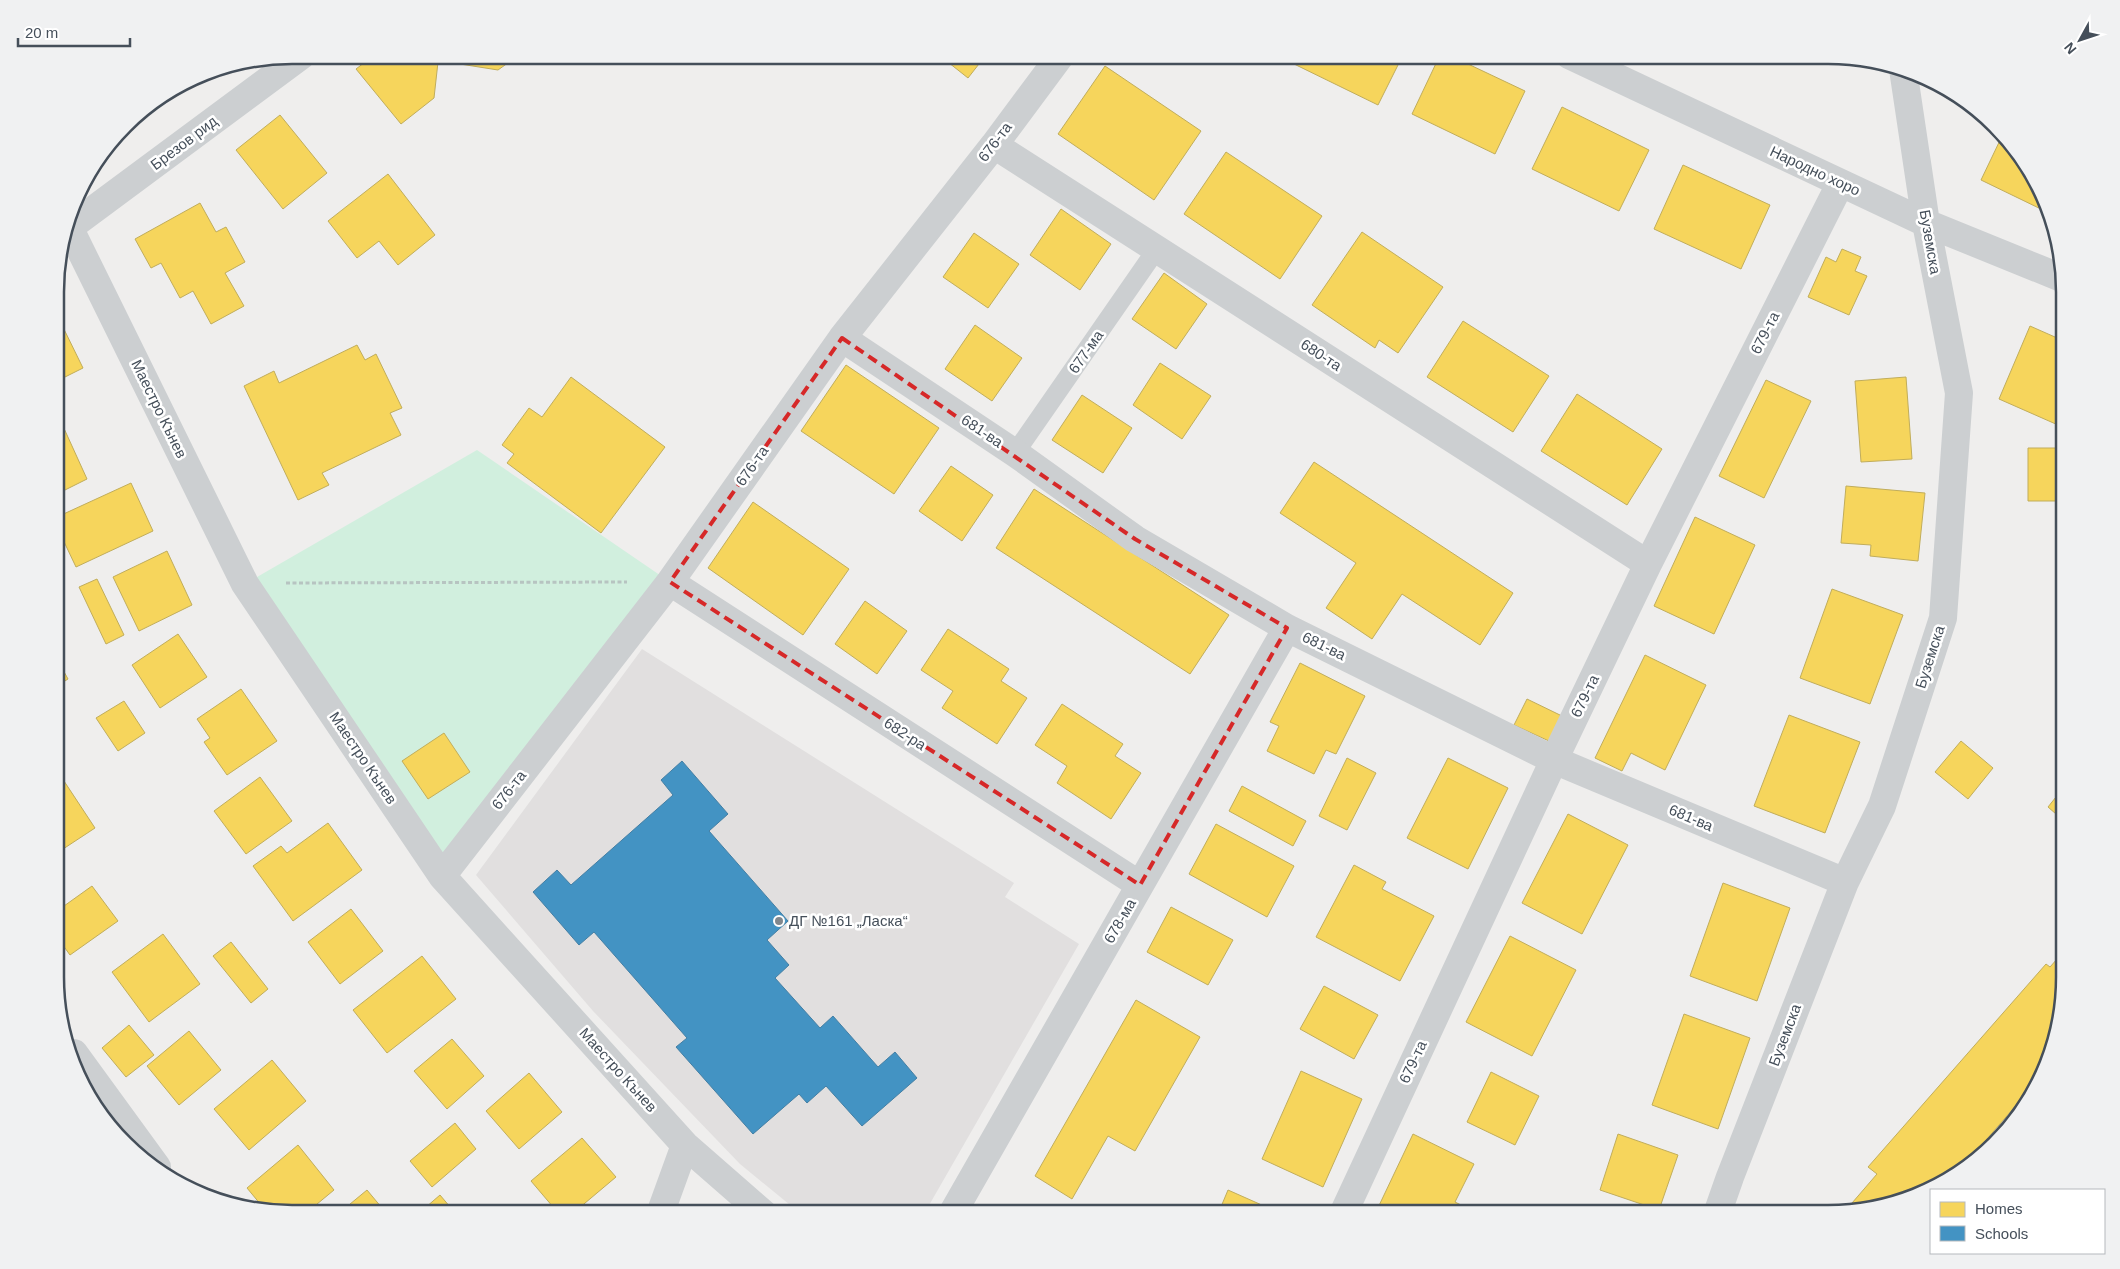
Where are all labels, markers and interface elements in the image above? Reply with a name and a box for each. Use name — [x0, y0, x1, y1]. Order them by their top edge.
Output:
scale bar — [18, 15, 130, 47]
north arrow — [2055, 15, 2105, 65]
text: 20 m — [25, 24, 58, 41]
text: N — [2061, 39, 2079, 57]
street label: Брезов рид — [147, 112, 220, 173]
street label: 676-та — [974, 118, 1015, 165]
street label: Народно хоро — [1767, 142, 1863, 199]
street label: Буземска — [1916, 208, 1945, 276]
street label: 679-та — [1747, 308, 1783, 357]
street label: 677-ма — [1065, 326, 1107, 377]
street label: 680-та — [1298, 335, 1345, 374]
street label: Маестро Кънев — [128, 357, 191, 461]
street label: 681-ва — [958, 411, 1007, 451]
street label: 676-та — [732, 442, 772, 489]
street label: Буземска — [1911, 623, 1948, 690]
street label: 681-ва — [1300, 628, 1349, 664]
street label: 679-та — [1567, 671, 1602, 720]
street label: Маестро Кънев — [326, 708, 400, 807]
street label: 682-ра — [881, 714, 930, 754]
street label: 676-та — [488, 766, 530, 813]
street label: 681-ва — [1667, 801, 1716, 835]
street label: 678-ма — [1100, 895, 1139, 946]
place label: ДГ №161 „Ласка“ — [789, 912, 908, 929]
marker: ДГ №161 „Ласка“ — [773, 915, 785, 927]
street label: Буземска — [1765, 1001, 1804, 1068]
street label: Маестро Кънев — [576, 1024, 661, 1115]
street label: 679-та — [1395, 1037, 1430, 1086]
legend — [1930, 1189, 2105, 1254]
text: Homes — [1975, 1200, 2023, 1217]
text: Schools — [1975, 1225, 2028, 1242]

